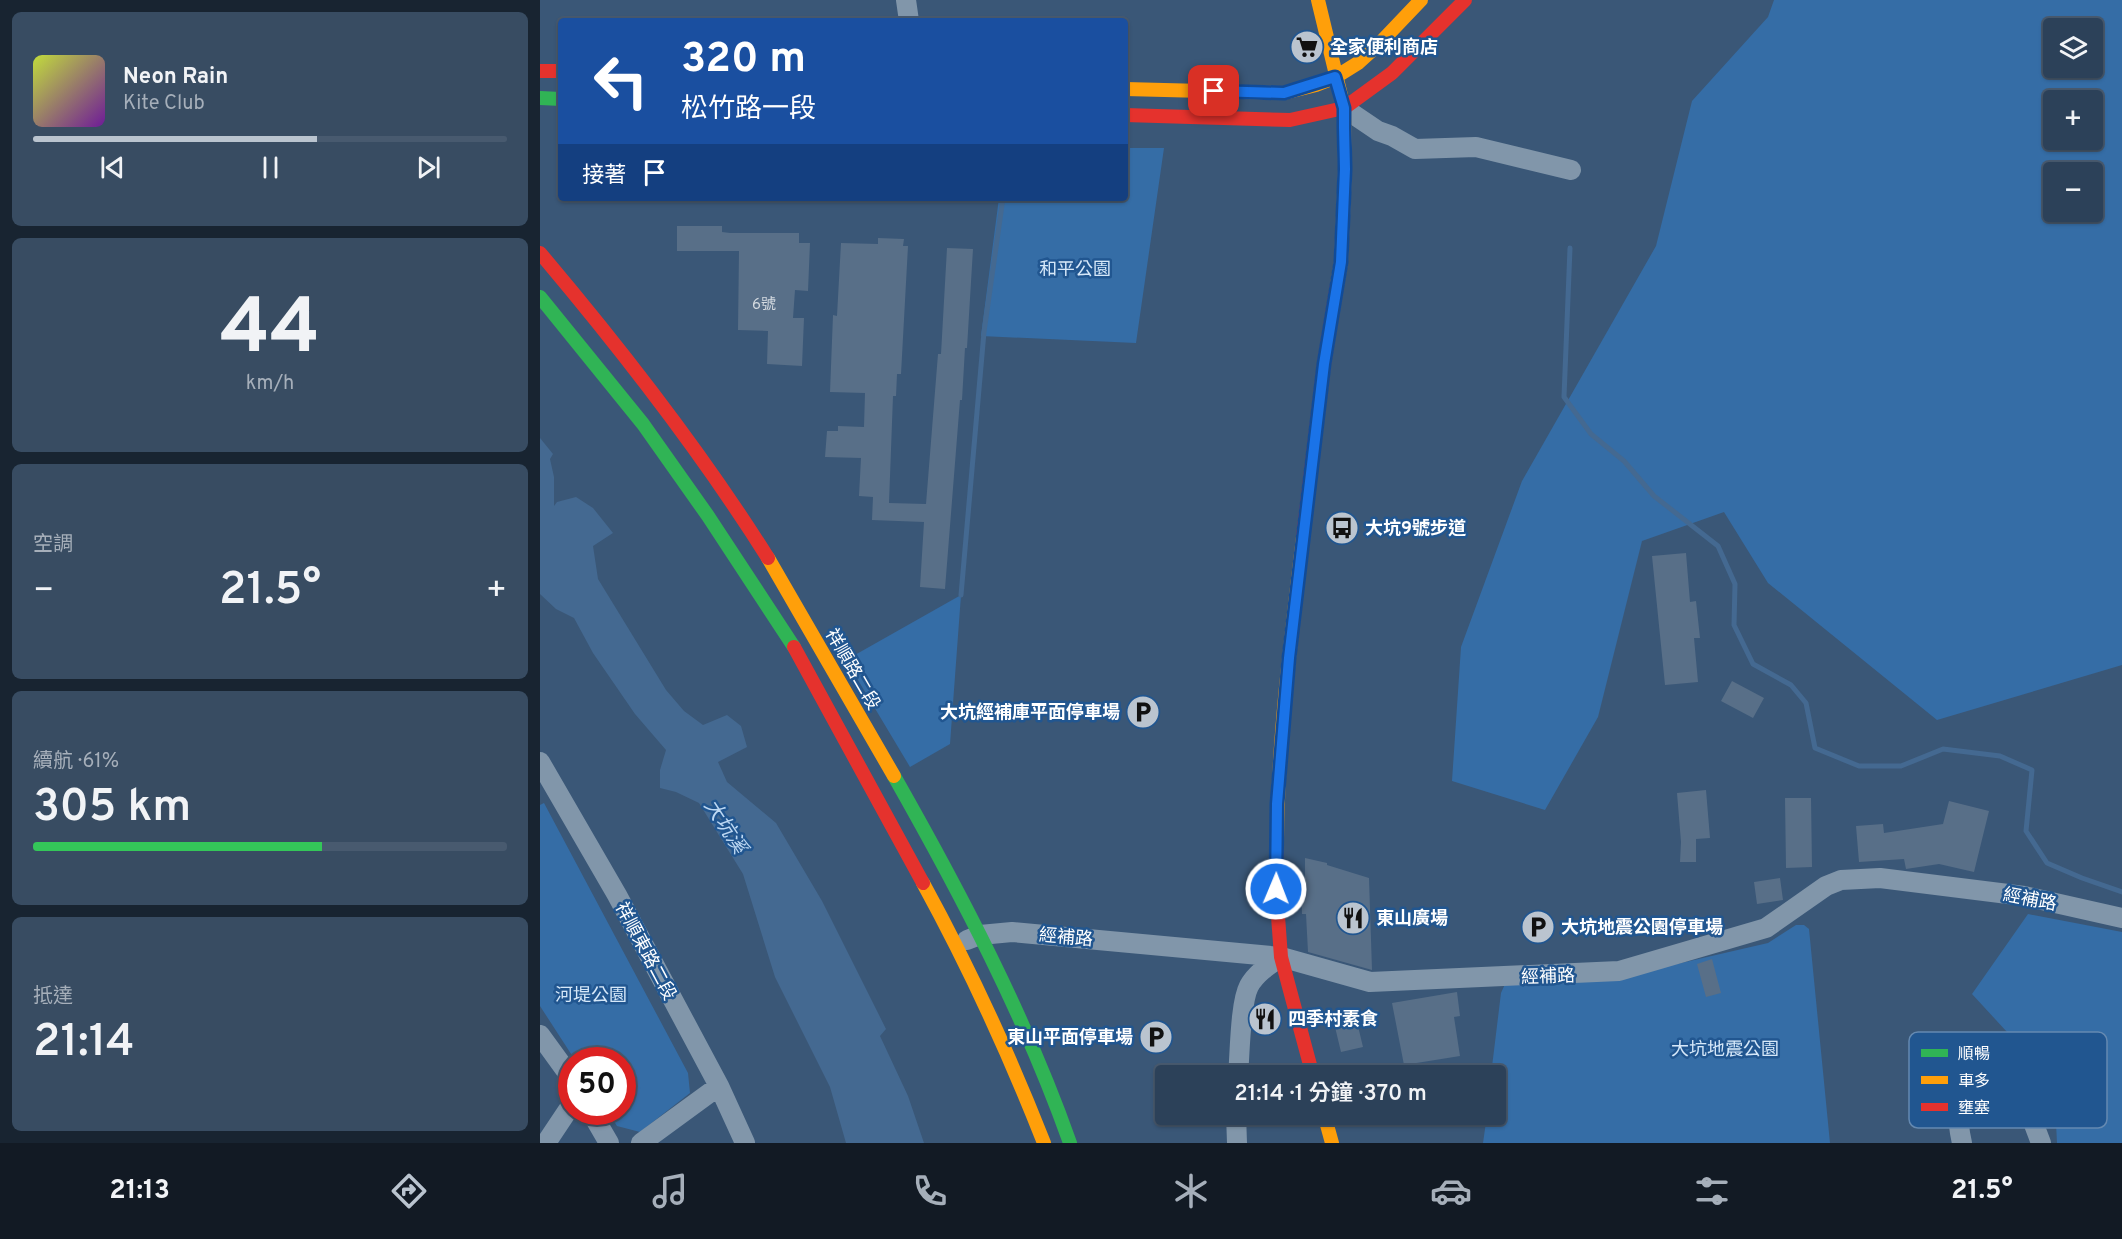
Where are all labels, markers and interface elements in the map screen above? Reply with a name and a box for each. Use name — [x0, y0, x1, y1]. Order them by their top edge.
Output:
map controls — [2043, 18, 2103, 222]
button: layers — [2043, 18, 2103, 78]
supermarket icon: 全家便利商店 — [1289, 29, 1325, 65]
text: 320 m — [681, 34, 806, 87]
place label: 全家便利商店 — [1330, 37, 1438, 60]
icon: left — [582, 42, 660, 120]
text: Neon Rain — [123, 64, 228, 91]
pin — [1188, 65, 1239, 116]
icon: arrive — [1197, 74, 1230, 107]
button: + — [2043, 90, 2103, 150]
text: Kite Club — [123, 91, 205, 117]
text: 松竹路一段 — [681, 93, 816, 127]
icon: previous — [96, 151, 129, 184]
icon: pause — [254, 151, 287, 184]
icon: next — [412, 151, 445, 184]
icon: arrive — [638, 156, 671, 189]
button: − — [2043, 162, 2103, 222]
text: 接著 — [582, 163, 626, 190]
park label: 和平公園 — [1039, 259, 1111, 282]
text: 44 — [220, 282, 320, 381]
house number: 6號 — [752, 296, 776, 315]
text: km/h — [246, 371, 294, 397]
bus stop icon: 大坑9號步道 — [1324, 510, 1360, 546]
place label: 大坑9號步道 — [1365, 518, 1466, 541]
text: 空調 — [33, 532, 73, 558]
text: 21.5° — [219, 563, 321, 620]
text: − — [33, 571, 54, 613]
text: + — [486, 571, 507, 613]
street label: 祥順路二段 — [819, 625, 884, 714]
parking icon: 大坑經補庫平面停車場 — [1125, 694, 1161, 730]
place label: 大坑經補庫平面停車場 — [940, 702, 1120, 725]
text: 續航 · 61% — [33, 749, 119, 775]
text: 305 km — [33, 780, 191, 837]
water label: 大坑溪 — [697, 795, 753, 862]
position arrow — [1244, 857, 1308, 921]
street label: 經補路 — [2001, 884, 2058, 917]
street label: 祥順東路二段 — [609, 899, 680, 1005]
restaurant icon: 東山廣場 — [1335, 900, 1371, 936]
place label: 東山廣場 — [1376, 908, 1448, 931]
parking icon: 大坑地震公園停車場 — [1520, 909, 1556, 945]
place label: 大坑地震公園停車場 — [1561, 917, 1723, 940]
street label: 經補路 — [1038, 925, 1094, 952]
street label: 經補路 — [1521, 965, 1575, 990]
text: 抵達 — [33, 984, 73, 1010]
park label: 河堤公園 — [555, 985, 627, 1008]
restaurant icon: 四季村素食 — [1247, 1001, 1283, 1037]
place label: 四季村素食 — [1288, 1009, 1378, 1032]
text: 21:14 — [33, 1015, 135, 1072]
parking icon: 東山平面停車場 — [1138, 1019, 1174, 1055]
place label: 東山平面停車場 — [1007, 1027, 1133, 1050]
legend — [1909, 1032, 2107, 1128]
park label: 大坑地震公園 — [1671, 1039, 1779, 1062]
text: 順暢 — [1958, 1045, 1990, 1065]
speed limit sign: 50 — [558, 1047, 636, 1125]
text: 車多 — [1958, 1072, 1990, 1092]
text: 21:14 · 1 分鐘 · 370 m — [1234, 1081, 1427, 1108]
text: 壅塞 — [1958, 1099, 1990, 1119]
icon: directions — [388, 1170, 430, 1212]
icon: music — [649, 1170, 691, 1212]
icon: phone — [909, 1170, 951, 1212]
icon: climate — [1170, 1170, 1212, 1212]
icon: car — [1430, 1170, 1472, 1212]
icon: filters — [1691, 1170, 1733, 1212]
text: 21:13 — [109, 1174, 170, 1208]
text: 21.5° — [1951, 1174, 2013, 1208]

